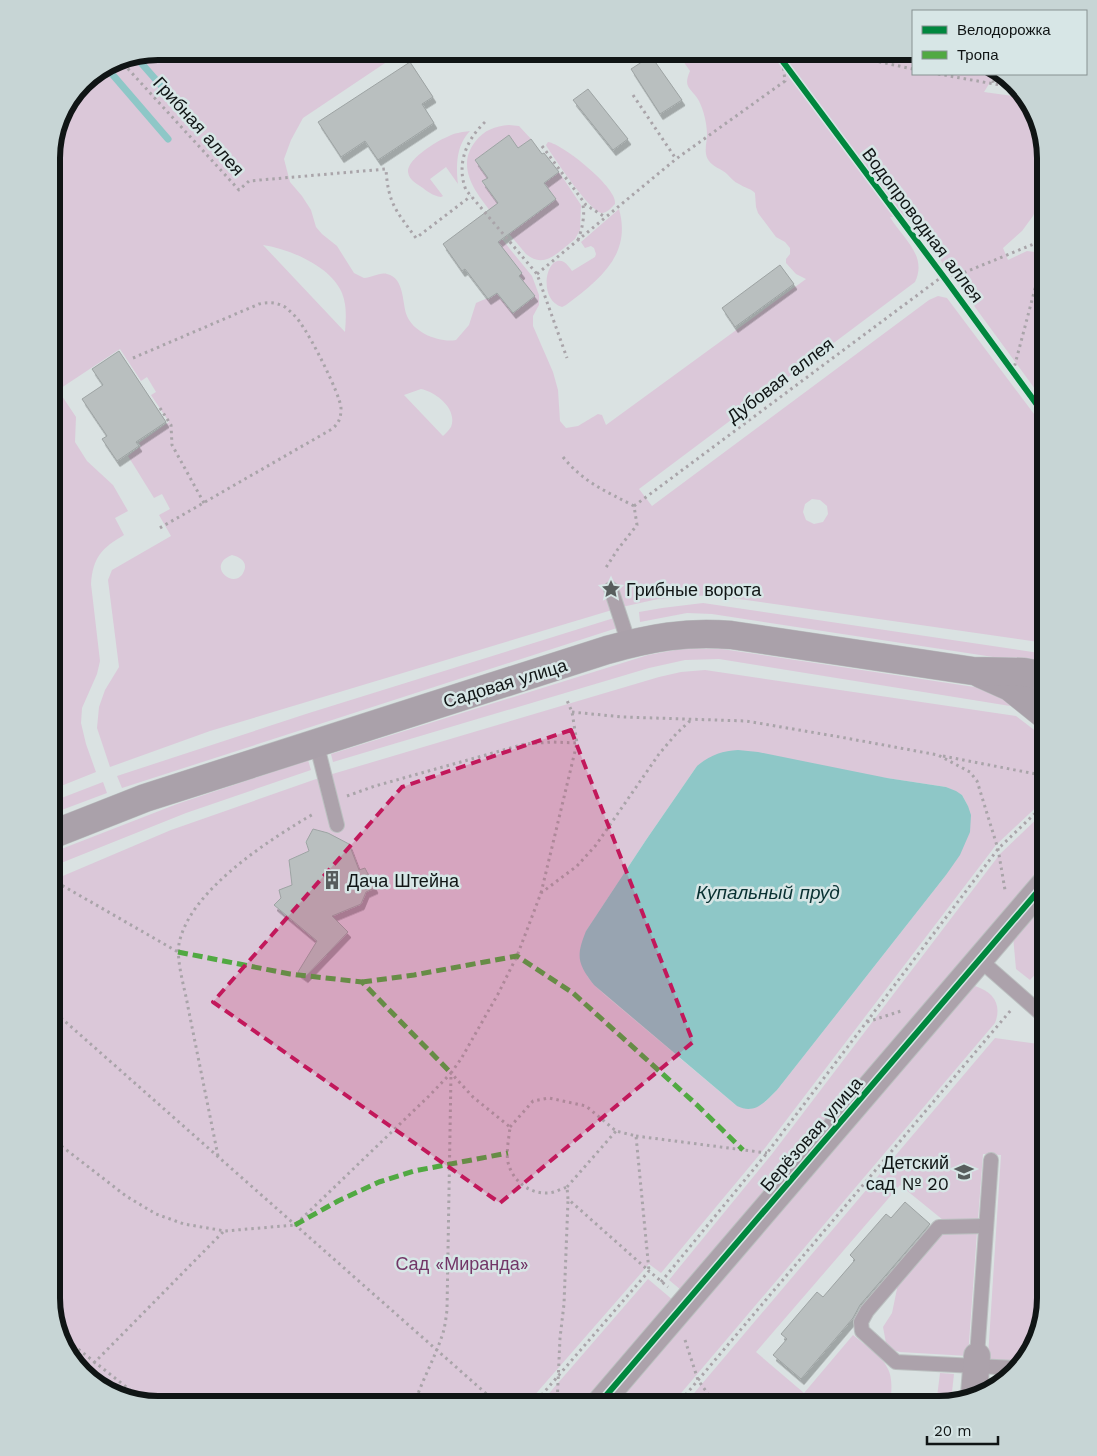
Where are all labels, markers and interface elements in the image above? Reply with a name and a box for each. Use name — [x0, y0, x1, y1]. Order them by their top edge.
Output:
legend — [912, 10, 1087, 75]
text: Велодорожка — [957, 21, 1051, 39]
text: Тропа — [957, 46, 999, 64]
street label: Грибная аллея — [149, 72, 249, 180]
street label: Водопроводная аллея — [858, 144, 988, 306]
street label: Дубовая аллея — [723, 333, 837, 427]
place icon: Грибные ворота — [600, 578, 622, 600]
place label: Грибные ворота — [626, 579, 762, 600]
street label: Садовая улица — [441, 654, 570, 712]
building icon: Дача Штейна — [321, 869, 343, 891]
place label: Дача Штейна — [347, 870, 460, 891]
water label: Купальный пруд — [696, 881, 840, 904]
street label: Берёзовая улица — [756, 1072, 867, 1195]
place label: Детский сад № 20 — [866, 1152, 949, 1194]
school or university icon: Детский сад № 20 — [953, 1161, 975, 1183]
park label: Сад «Миранда» — [395, 1253, 529, 1274]
scale bar — [927, 1414, 998, 1446]
text: 20 m — [934, 1422, 972, 1440]

